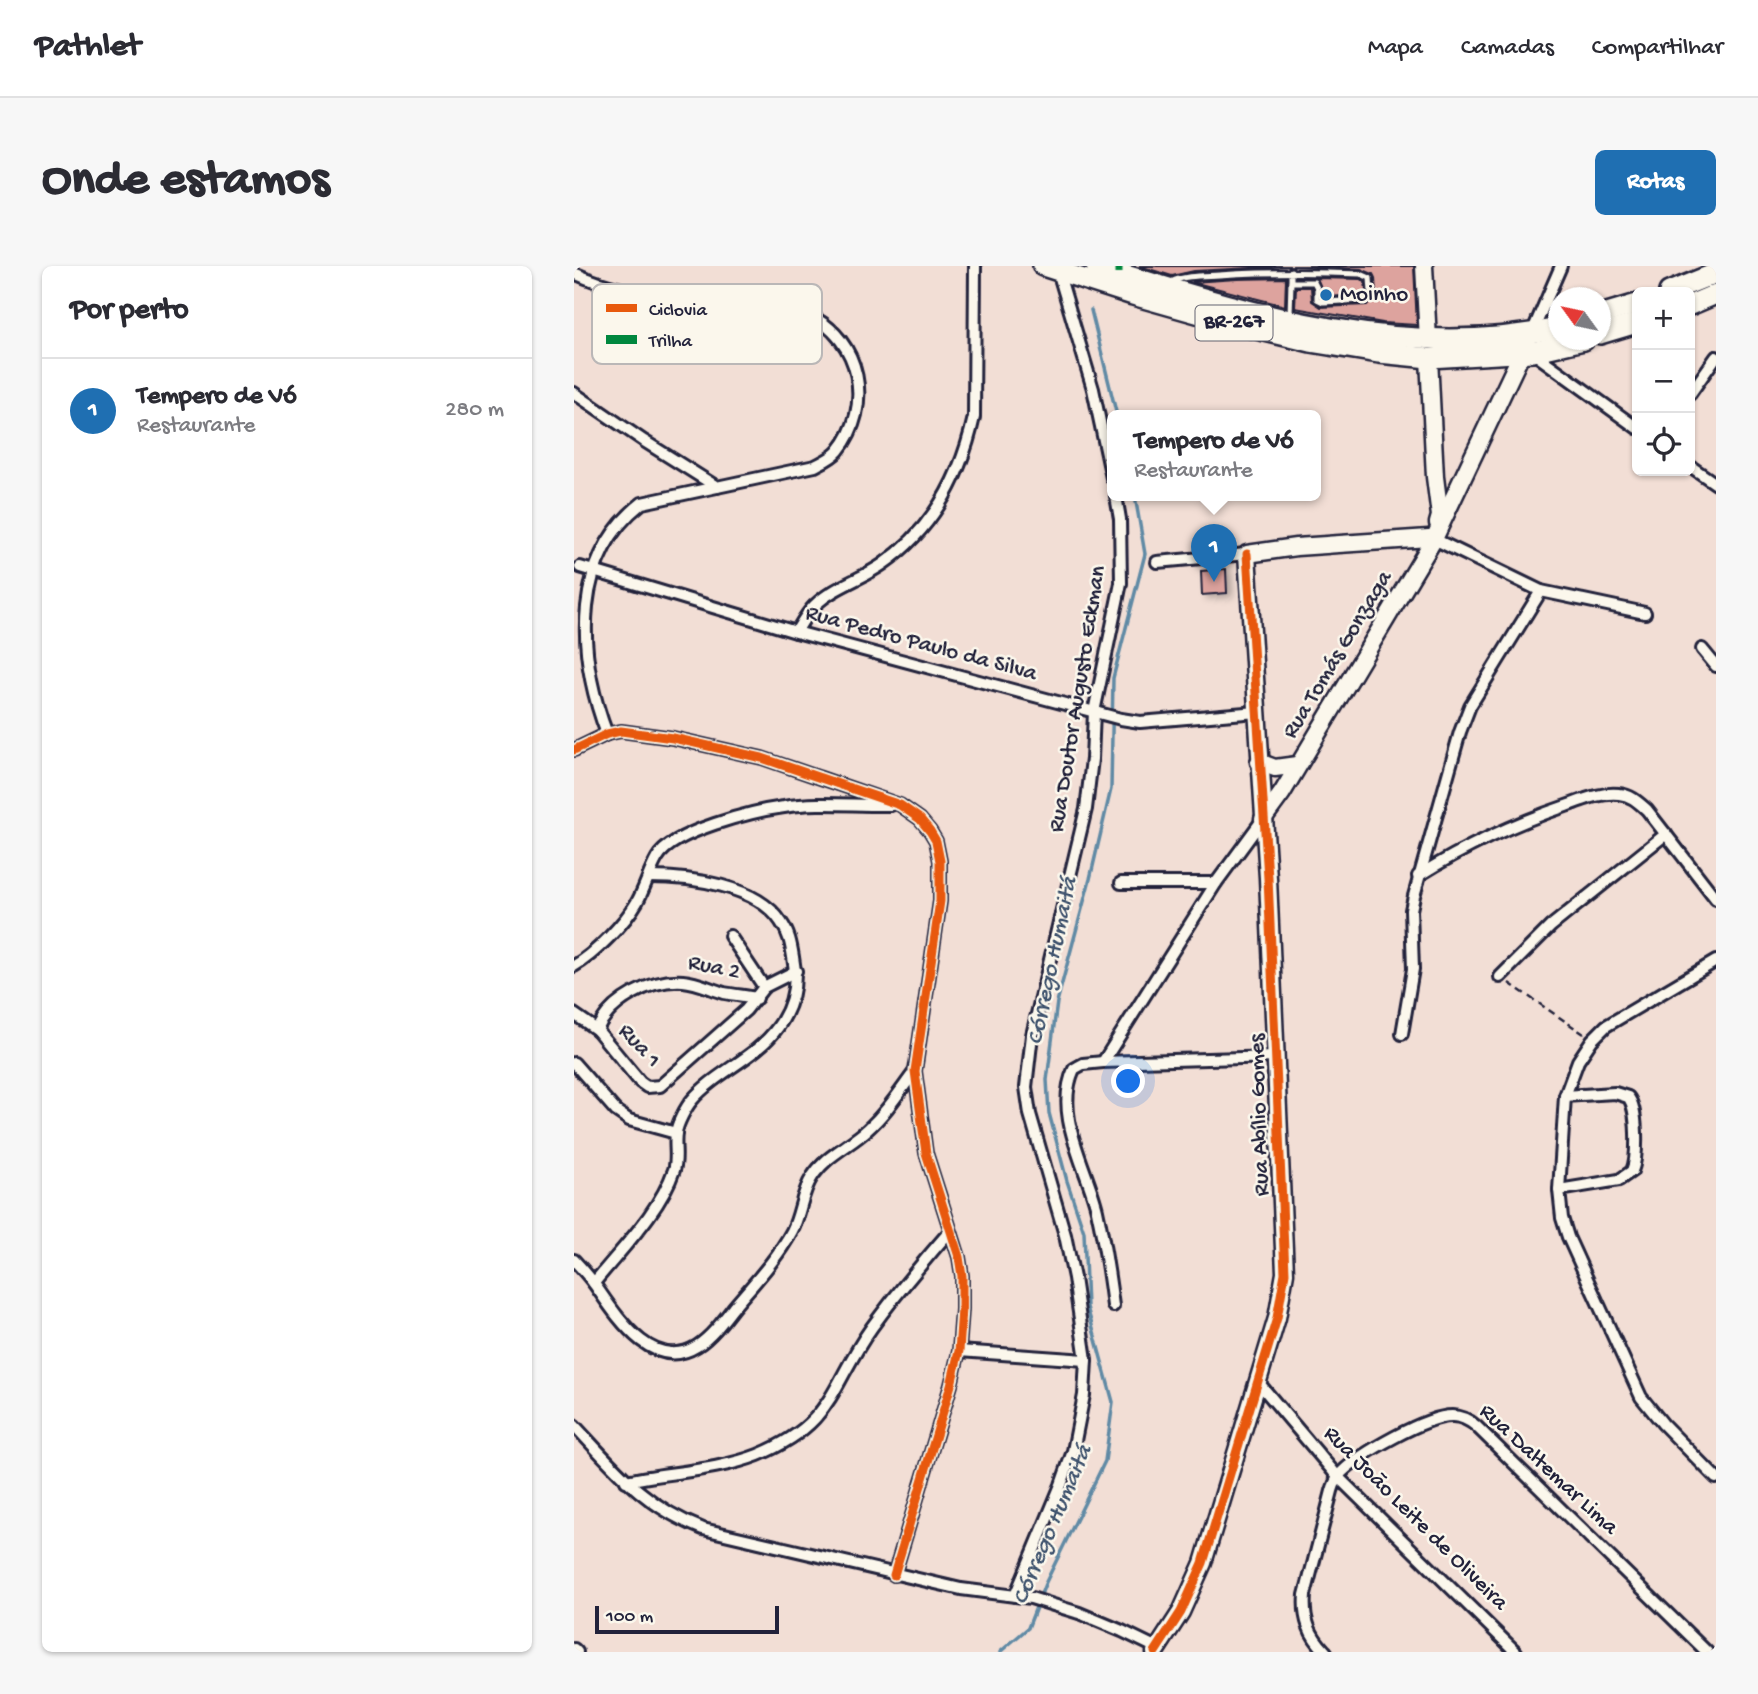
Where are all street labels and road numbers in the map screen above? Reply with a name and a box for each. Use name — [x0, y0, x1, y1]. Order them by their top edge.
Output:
road number: BR-267 — [1196, 306, 1272, 340]
street label: Rua Doutor Augusto Eckman — [1044, 564, 1112, 834]
street label: Rua Tomás Gonzaga — [1277, 565, 1399, 744]
street label: Rua Pedro Paulo da Silva — [802, 600, 1041, 688]
street label: Rua 2 — [686, 950, 742, 986]
street label: Rua 1 — [612, 1019, 666, 1073]
street label: Rua Abílio Gomes — [1244, 1033, 1276, 1197]
street label: Rua Daltemar Lima — [1473, 1399, 1624, 1542]
street label: Rua João Leite de Oliveira — [1317, 1421, 1514, 1618]

